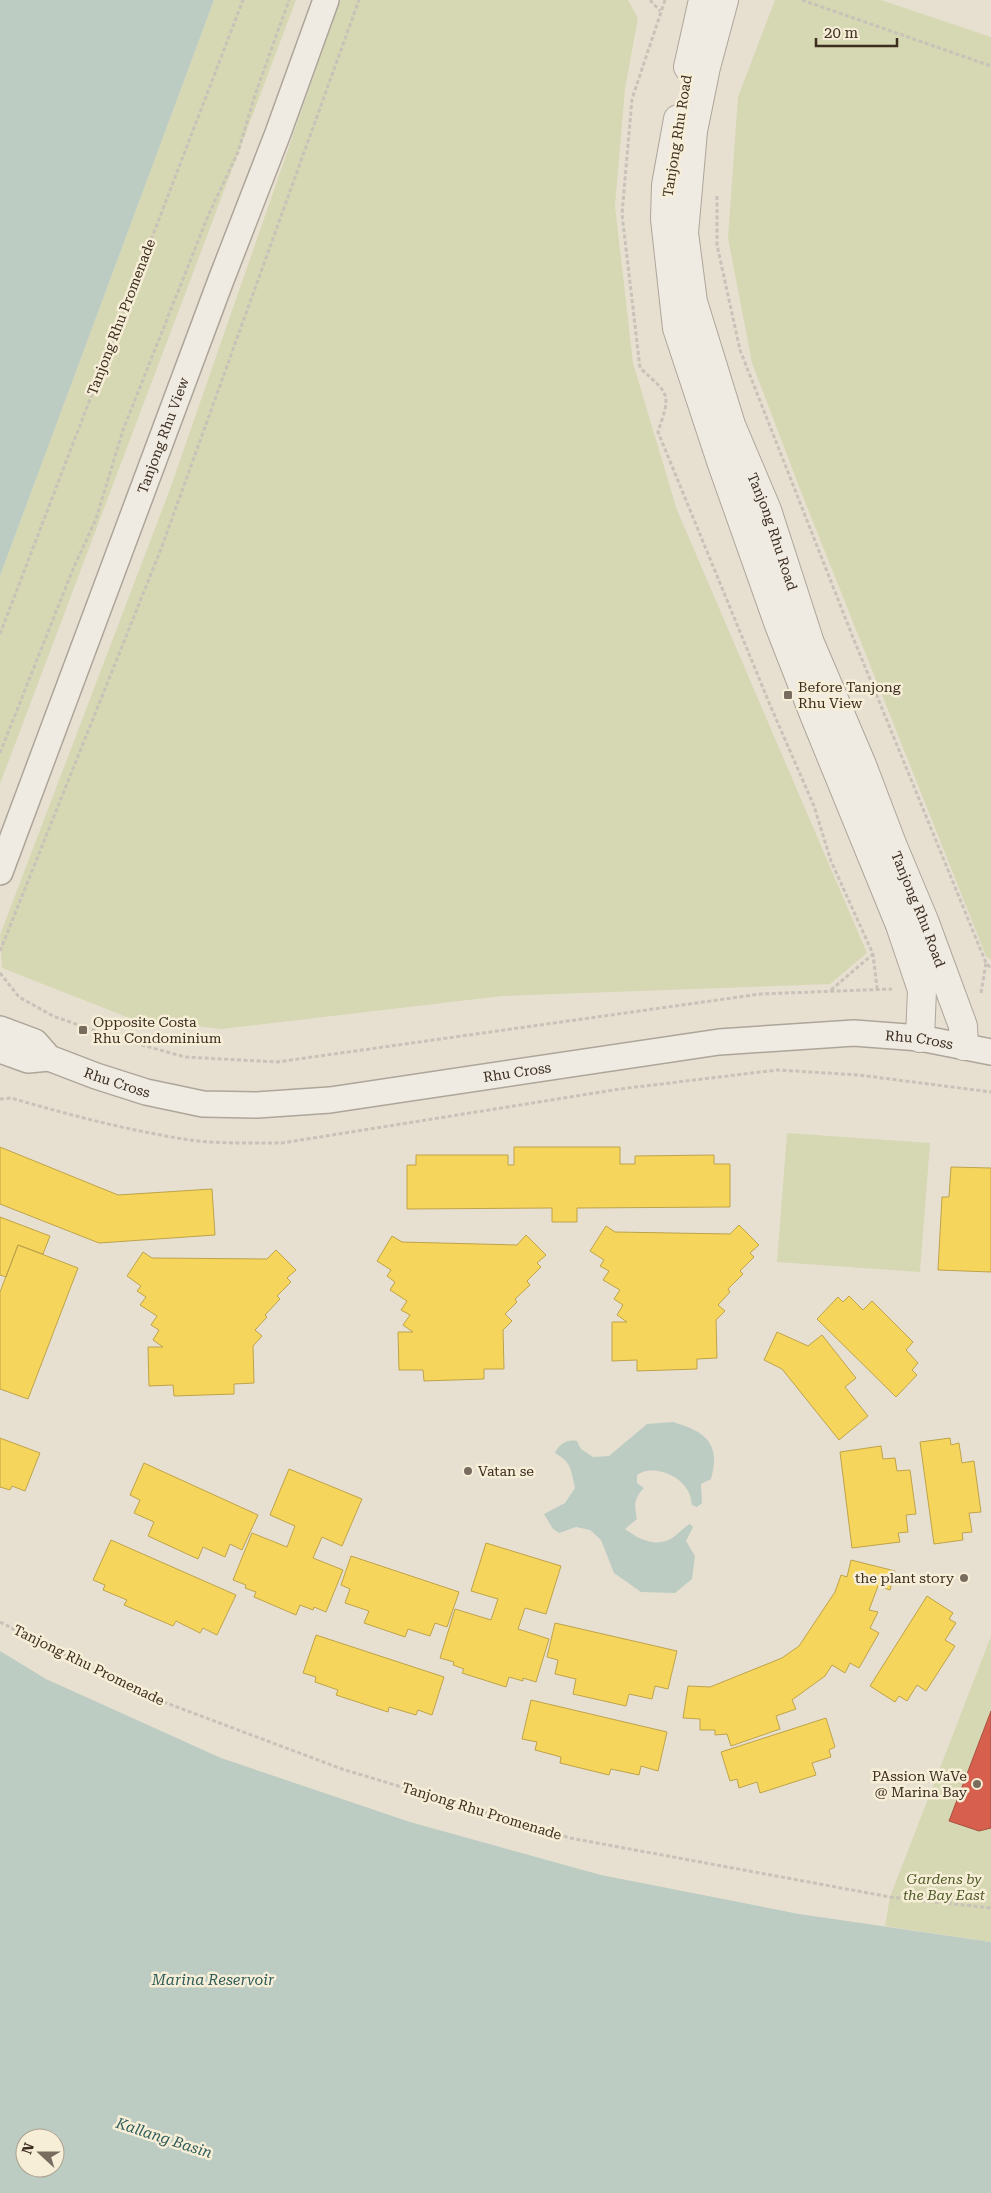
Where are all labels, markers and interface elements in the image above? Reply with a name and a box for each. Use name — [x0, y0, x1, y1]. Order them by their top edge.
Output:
scale bar — [816, 15, 897, 47]
text: 20 m — [824, 24, 859, 42]
street label: Tanjong Rhu Road — [659, 74, 695, 198]
street label: Tanjong Rhu Promenade — [84, 236, 158, 397]
street label: Tanjong Rhu View — [134, 375, 192, 496]
street label: Tanjong Rhu Road — [744, 470, 801, 593]
place label: Before Tanjong Rhu View — [798, 679, 901, 711]
marker: Before Tanjong Rhu View — [782, 689, 794, 701]
street label: Tanjong Rhu Road — [888, 849, 949, 970]
place label: Opposite Costa Rhu Condominium — [93, 1014, 222, 1046]
marker: Opposite Costa Rhu Condominium — [77, 1024, 89, 1036]
street label: Rhu Cross — [885, 1027, 955, 1052]
street label: Rhu Cross — [482, 1059, 552, 1085]
street label: Rhu Cross — [82, 1064, 152, 1101]
place label: Vatan se — [478, 1463, 534, 1479]
marker: Vatan se — [462, 1465, 474, 1477]
place label: the plant story — [855, 1570, 955, 1586]
marker: the plant story — [958, 1572, 970, 1584]
street label: Tanjong Rhu Promenade — [11, 1621, 167, 1709]
place label: PAssion WaVe @ Marina Bay — [872, 1768, 968, 1800]
marker: PAssion WaVe @ Marina Bay — [971, 1778, 983, 1790]
street label: Tanjong Rhu Promenade — [400, 1779, 564, 1843]
park label: Gardens by the Bay East — [903, 1871, 986, 1903]
water label: Marina Reservoir — [151, 1971, 275, 1989]
water label: Kallang Basin — [113, 2114, 214, 2162]
north arrow — [15, 2128, 65, 2178]
text: N — [18, 2140, 37, 2156]

